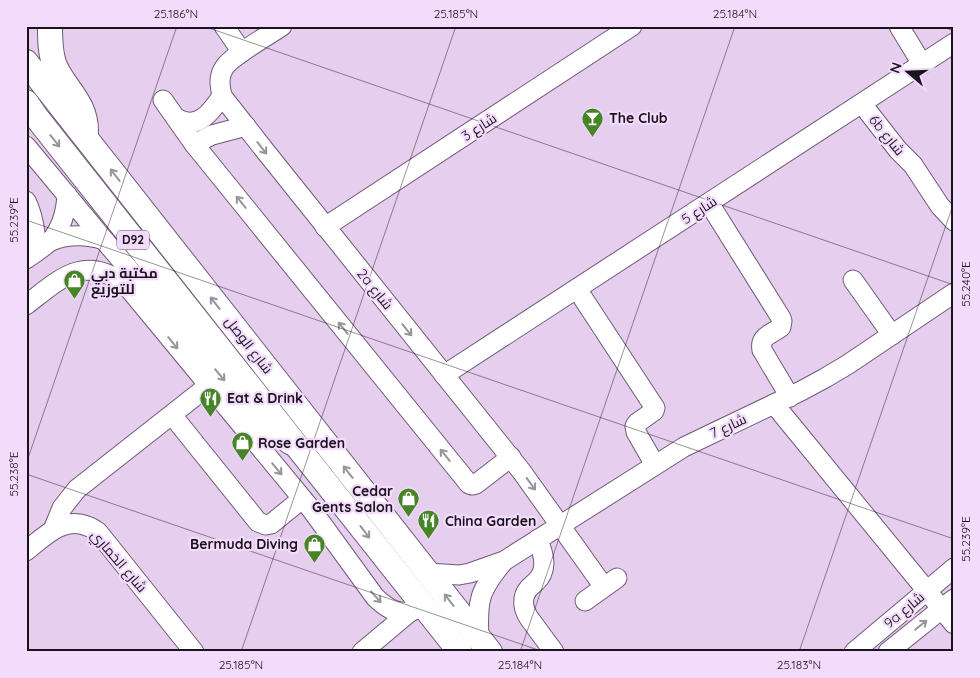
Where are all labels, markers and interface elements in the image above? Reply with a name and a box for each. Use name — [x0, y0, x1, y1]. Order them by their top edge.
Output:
text: 25.186°N — [154, 6, 198, 21]
text: 25.185°N — [434, 6, 478, 21]
text: 25.184°N — [713, 6, 757, 21]
north arrow — [882, 48, 932, 98]
text: N — [886, 60, 906, 76]
bar icon: The Club — [581, 106, 605, 137]
street label: شارع 3 — [458, 109, 500, 145]
place label: The Club — [609, 109, 668, 127]
street label: 6b شارع — [865, 111, 909, 159]
one-way arrow — [49, 134, 60, 147]
one-way arrow — [257, 141, 268, 154]
one-way arrow — [110, 168, 120, 182]
street label: شارع 5 — [678, 192, 720, 228]
one-way arrow — [236, 196, 247, 209]
text: 55.239°E — [6, 197, 21, 243]
road number: D92 — [117, 230, 149, 250]
text: 55.240°E — [958, 261, 973, 307]
place label: مكتبة دبي للتوزيع — [91, 264, 158, 299]
street label: 2a شارع — [353, 265, 397, 313]
shop icon: مكتبة دبي للتوزيع — [63, 269, 87, 300]
one-way arrow — [210, 297, 221, 310]
street label: شارع الوصل — [221, 313, 277, 377]
one-way arrow — [338, 322, 349, 335]
one-way arrow — [402, 323, 413, 336]
one-way arrow — [168, 337, 179, 350]
one-way arrow — [214, 368, 225, 381]
restaurant icon: Eat & Drink — [199, 386, 223, 417]
place label: Eat & Drink — [227, 389, 303, 407]
street label: شارع 7 — [707, 410, 749, 442]
shop icon: Rose Garden — [230, 431, 254, 462]
place label: Rose Garden — [258, 434, 345, 452]
one-way arrow — [440, 448, 451, 461]
text: 55.238°E — [6, 451, 21, 497]
one-way arrow — [271, 462, 283, 475]
one-way arrow — [343, 466, 354, 479]
one-way arrow — [526, 477, 536, 491]
place label: Cedar Gents Salon — [312, 482, 393, 516]
shop icon: Cedar Gents Salon — [397, 487, 421, 518]
restaurant icon: China Garden — [417, 509, 441, 540]
place label: China Garden — [445, 512, 536, 530]
text: 55.239°E — [958, 516, 973, 562]
one-way arrow — [359, 525, 370, 538]
street label: شارع الخماري — [85, 526, 151, 598]
shop icon: Bermuda Diving — [302, 532, 326, 563]
place label: Bermuda Diving — [190, 535, 298, 553]
street label: 9a شارع — [880, 588, 928, 632]
one-way arrow — [370, 591, 382, 604]
one-way arrow — [443, 594, 454, 607]
one-way arrow — [914, 620, 927, 631]
text: 25.185°N — [219, 657, 263, 672]
text: 25.184°N — [498, 657, 542, 672]
text: 25.183°N — [777, 657, 821, 672]

